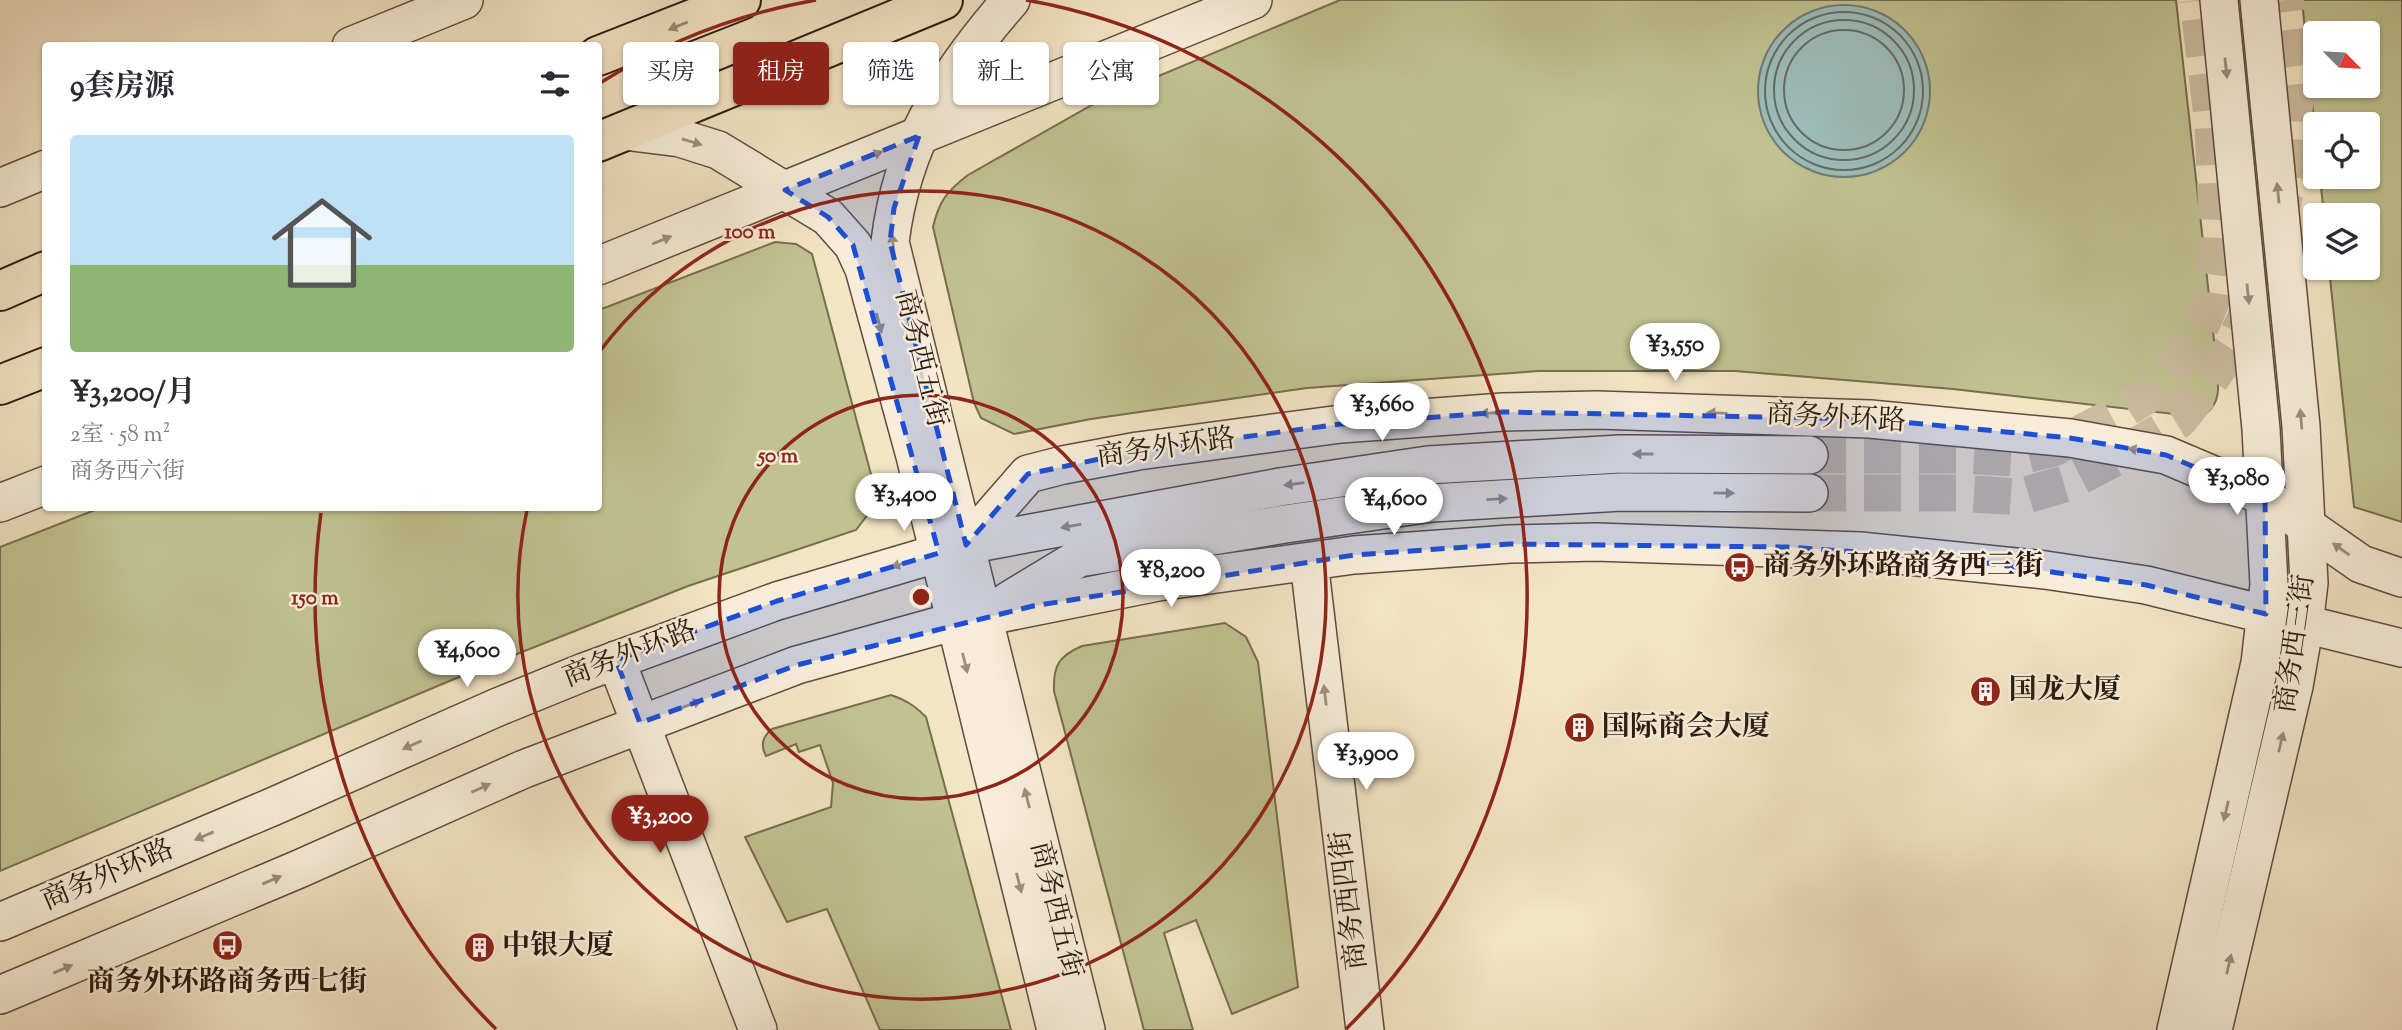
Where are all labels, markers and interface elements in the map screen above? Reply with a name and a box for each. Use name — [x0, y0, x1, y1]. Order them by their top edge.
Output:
one-way arrow — [667, 20, 688, 31]
north arrow — [2303, 21, 2380, 98]
map controls — [2303, 21, 2380, 280]
chip: 买房 — [623, 42, 719, 105]
chip: 租房 — [733, 42, 829, 105]
chip: 筛选 — [843, 42, 939, 105]
chip: 新上 — [953, 42, 1049, 105]
chip: 公寓 — [1063, 42, 1159, 105]
one-way arrow — [2220, 57, 2231, 79]
icon: filters — [536, 65, 574, 103]
text: 9套房源 — [70, 66, 175, 109]
button: locate — [2303, 112, 2380, 189]
one-way arrow — [681, 138, 702, 148]
one-way arrow — [862, 149, 883, 160]
icon: home — [259, 180, 385, 306]
one-way arrow — [2273, 182, 2284, 204]
button: layers — [2303, 203, 2380, 280]
text: 100 m — [725, 218, 776, 248]
one-way arrow — [887, 233, 898, 255]
one-way arrow — [651, 235, 672, 246]
one-way arrow — [2243, 284, 2254, 306]
street label: 商务西五街 — [884, 286, 956, 432]
one-way arrow — [874, 313, 884, 334]
pin: ¥3,550 — [1618, 324, 1732, 383]
text: ¥3,550 — [1646, 329, 1704, 362]
text: ¥3,200/月 — [70, 372, 196, 415]
pin: ¥3,660 — [1325, 384, 1439, 443]
text: ¥3,660 — [1350, 389, 1414, 422]
street label: 商务外环路 — [1765, 395, 1907, 443]
one-way arrow — [1478, 408, 1500, 419]
one-way arrow — [1706, 408, 1728, 419]
one-way arrow — [2295, 408, 2306, 430]
text: 2室 · 58 m² — [70, 419, 170, 452]
street label: 商务外环路 — [1094, 419, 1238, 479]
text: 50 m — [756, 442, 799, 472]
one-way arrow — [2127, 444, 2149, 455]
one-way arrow — [1631, 448, 1653, 460]
text: 商务西六街 — [70, 456, 185, 489]
pin: ¥3,080 — [2180, 458, 2294, 517]
text: ¥3,080 — [2204, 463, 2270, 496]
pin: ¥3,400 — [847, 474, 961, 533]
pin: ¥4,600 — [1337, 477, 1451, 537]
text: ¥3,400 — [871, 479, 937, 512]
one-way arrow — [1283, 479, 1305, 490]
text: ¥4,600 — [1361, 483, 1427, 516]
one-way arrow — [1713, 487, 1735, 499]
one-way arrow — [1486, 493, 1508, 504]
one-way arrow — [1060, 521, 1082, 532]
one-way arrow — [2332, 542, 2350, 556]
place label: 商务外环路商务西三街 — [1763, 547, 2043, 587]
pin: ¥8,200 — [1114, 550, 1228, 609]
bus stop icon: 商务外环路商务西三街 — [1723, 550, 1757, 584]
text: ¥8,200 — [1137, 555, 1205, 588]
one-way arrow — [890, 559, 911, 569]
street label: 商务西三街 — [2266, 572, 2326, 716]
text: 150 m — [291, 584, 339, 614]
centre of rings — [909, 585, 933, 609]
street label: 商务外环路 — [557, 611, 703, 699]
pin: ¥4,600 — [410, 630, 524, 689]
text: ¥4,600 — [434, 635, 500, 668]
one-way arrow — [960, 652, 971, 674]
place label: 国龙大厦 — [2009, 671, 2121, 711]
building icon: 国龙大厦 — [1969, 674, 2003, 708]
one-way arrow — [1319, 684, 1330, 706]
one-way arrow — [681, 698, 702, 709]
place label: 国际商会大厦 — [1602, 708, 1770, 748]
building icon: 国际商会大厦 — [1562, 711, 1596, 745]
one-way arrow — [2276, 731, 2287, 753]
pin: ¥3,900 — [1309, 732, 1423, 792]
text: ¥3,900 — [1334, 738, 1398, 771]
one-way arrow — [402, 739, 422, 751]
one-way arrow — [470, 783, 491, 794]
one-way arrow — [1021, 787, 1032, 809]
pin: ¥3,200 — [603, 796, 717, 855]
one-way arrow — [2221, 800, 2232, 822]
text: ¥3,200 — [628, 801, 692, 834]
street label: 商务西四街 — [1322, 828, 1378, 972]
street label: 商务外环路 — [36, 830, 180, 922]
one-way arrow — [193, 830, 214, 841]
street label: 商务西五街 — [1019, 837, 1091, 983]
one-way arrow — [1014, 873, 1025, 895]
one-way arrow — [262, 875, 283, 886]
place label: 中银大厦 — [502, 927, 614, 967]
bus stop icon: 商务外环路商务西七街 — [210, 929, 244, 963]
building icon: 中银大厦 — [462, 930, 496, 964]
one-way arrow — [2224, 952, 2235, 974]
one-way arrow — [53, 963, 73, 975]
place label: 商务外环路商务西七街 — [87, 963, 367, 1003]

